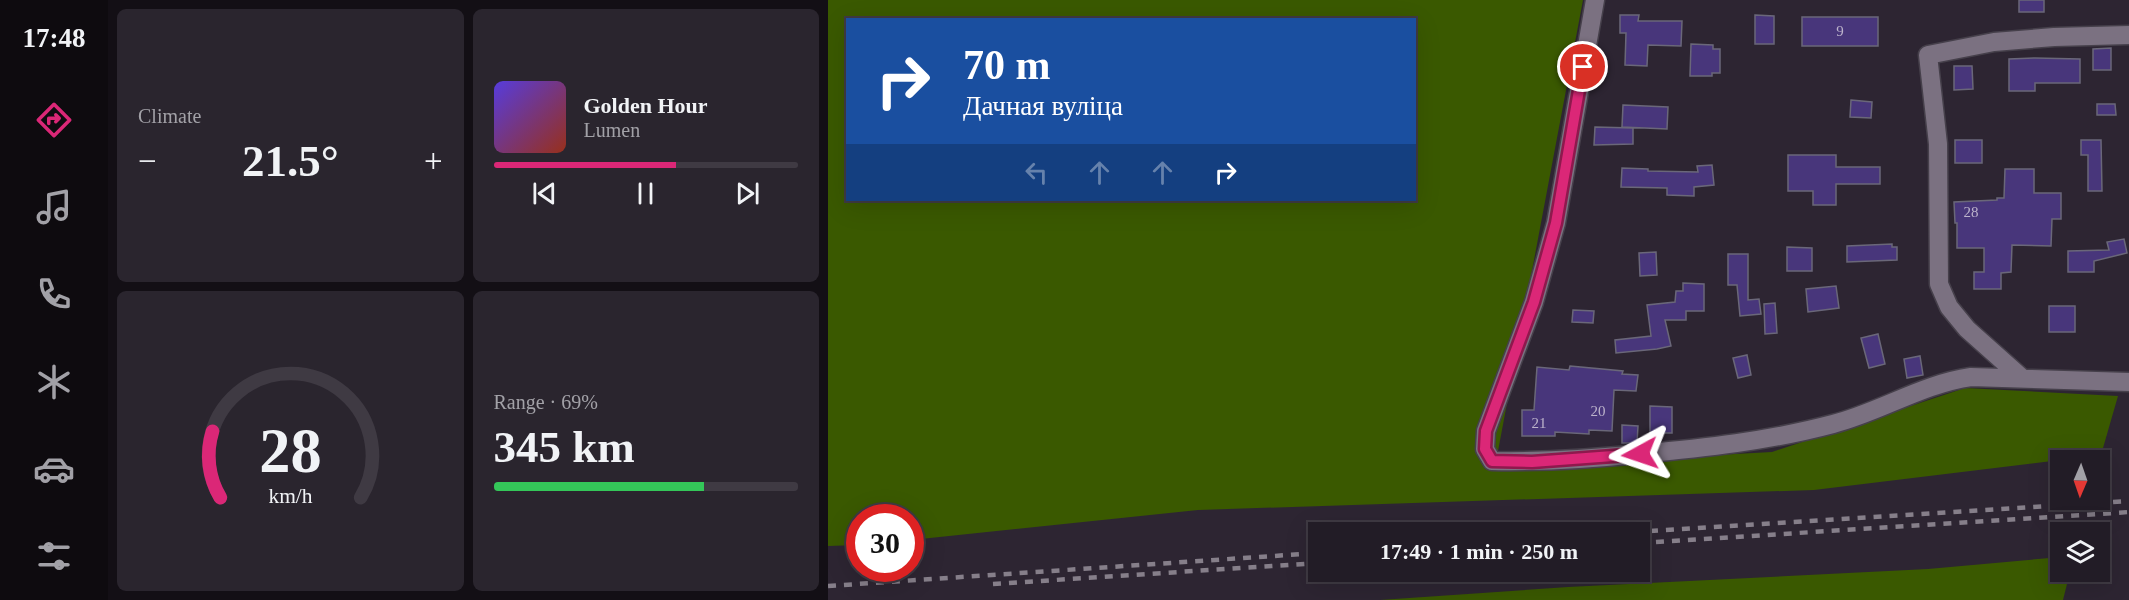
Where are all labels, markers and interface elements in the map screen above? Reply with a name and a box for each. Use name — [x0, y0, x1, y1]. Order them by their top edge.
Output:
text: 17:48 — [23, 23, 86, 53]
house number: 9 — [1836, 23, 1844, 39]
pin — [1557, 41, 1608, 92]
icon: right — [864, 42, 942, 120]
text: 70 m — [963, 42, 1051, 88]
icon: arrive — [1566, 50, 1599, 83]
text: Дачная вуліца — [963, 91, 1123, 121]
text: Golden Hour — [584, 93, 708, 118]
icon: directions — [33, 99, 75, 141]
text: Climate — [138, 105, 201, 127]
text: Lumen — [584, 119, 640, 141]
text: 21.5° — [242, 136, 339, 186]
text: − — [138, 143, 157, 179]
text: + — [424, 143, 443, 179]
icon: left — [1020, 156, 1053, 189]
icon: ahead — [1083, 156, 1116, 189]
icon: ahead — [1146, 156, 1179, 189]
icon: right — [1209, 156, 1242, 189]
icon: previous — [528, 177, 561, 210]
icon: pause — [629, 177, 662, 210]
icon: next — [731, 177, 764, 210]
icon: music — [33, 186, 75, 228]
house number: 28 — [1964, 204, 1979, 220]
icon: phone — [33, 273, 75, 315]
icon: climate — [33, 361, 75, 403]
text: Range · 69% — [494, 391, 598, 413]
house number: 20 — [1591, 403, 1606, 419]
house number: 21 — [1532, 415, 1547, 431]
text: 28 — [259, 416, 321, 485]
text: 345 km — [494, 422, 635, 472]
position arrow — [1608, 422, 1672, 486]
icon: car — [33, 448, 75, 490]
north arrow — [2050, 450, 2110, 510]
map controls — [2050, 450, 2110, 582]
text: km/h — [268, 484, 313, 508]
speed limit sign: 30 — [846, 504, 924, 582]
button: layers — [2050, 522, 2110, 582]
icon: filters — [33, 535, 75, 577]
text: 17:49 · 1 min · 250 m — [1380, 539, 1578, 564]

